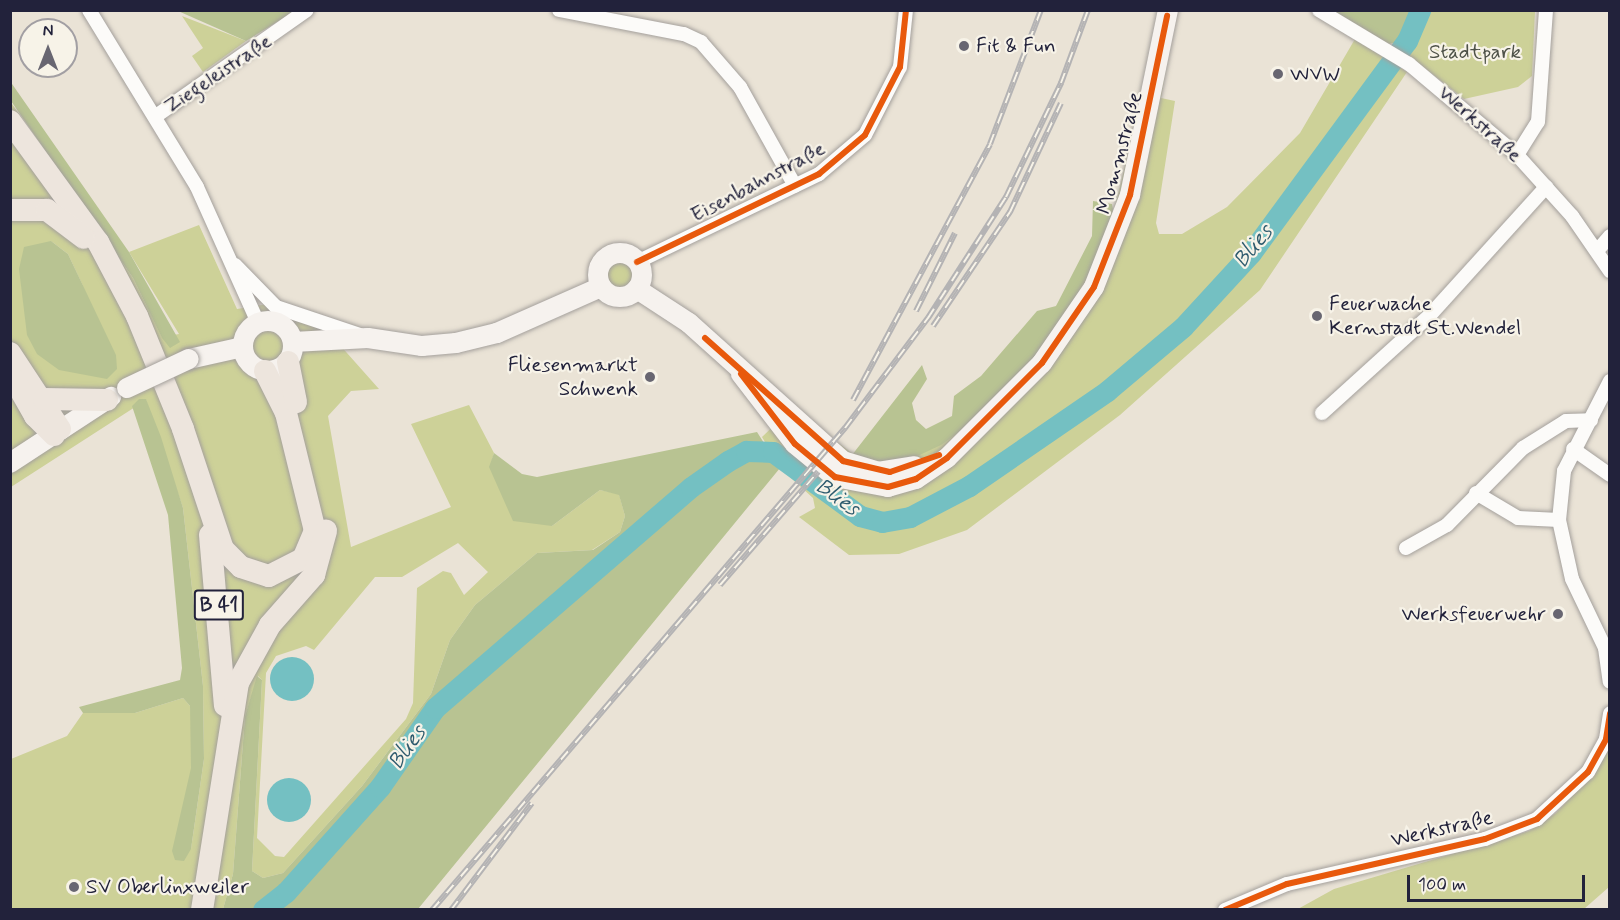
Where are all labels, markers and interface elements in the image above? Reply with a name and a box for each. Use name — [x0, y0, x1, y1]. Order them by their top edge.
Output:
north arrow — [18, 18, 78, 78]
text: N — [43, 21, 53, 42]
street label: Ziegeleistraße — [159, 29, 277, 119]
place label: Fit & Fun — [976, 33, 1056, 59]
marker: Fit & Fun — [957, 39, 971, 53]
park label: Stadtpark — [1429, 39, 1521, 65]
place label: WVW — [1290, 61, 1340, 87]
marker: WVW — [1271, 67, 1285, 81]
street label: Werkstraße — [1433, 80, 1527, 168]
street label: Mommstraße — [1092, 89, 1148, 217]
street label: Eisenbahnstraße — [687, 136, 829, 228]
water label: Blies — [1229, 220, 1279, 274]
place label: Feuerwache Kernstadt St.Wendel — [1329, 291, 1517, 341]
marker: Feuerwache Kernstadt St.Wendel — [1310, 309, 1324, 323]
place label: Fliesenmarkt Schwenk — [508, 352, 638, 402]
marker: Fliesenmarkt Schwenk — [643, 370, 657, 384]
water label: Blies — [810, 474, 864, 522]
road number: B 41 — [194, 588, 244, 622]
place label: Werksfeuerwehr — [1402, 601, 1546, 627]
marker: Werksfeuerwehr — [1551, 607, 1565, 621]
water label: Blies — [384, 721, 432, 775]
street label: Werkstraße — [1389, 805, 1495, 853]
scale bar — [1410, 863, 1588, 901]
text: 100 m — [1418, 873, 1466, 897]
place label: SV Oberlinxweiler — [86, 874, 249, 900]
marker: SV Oberlinxweiler — [67, 880, 81, 894]

